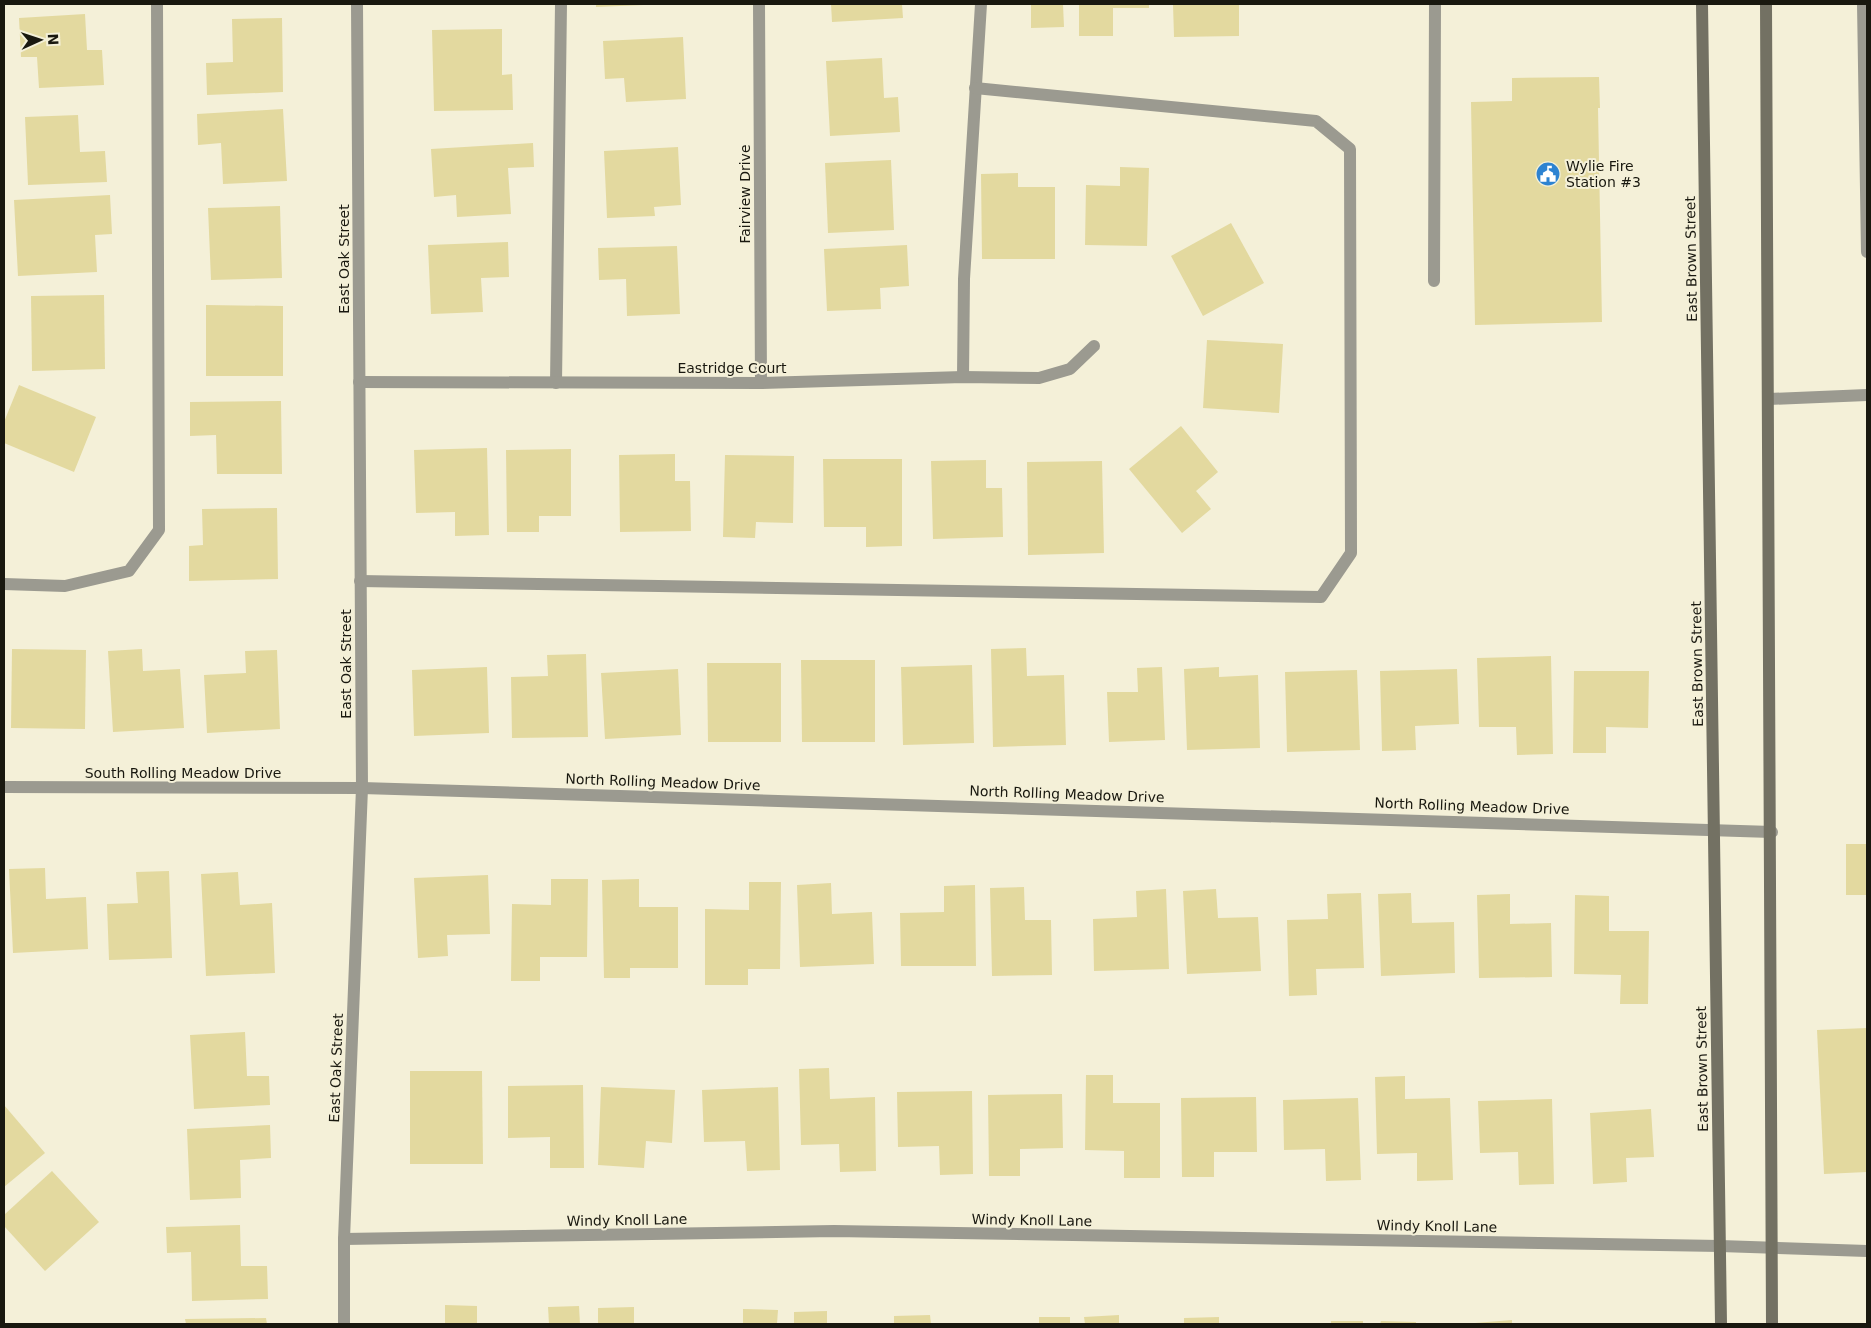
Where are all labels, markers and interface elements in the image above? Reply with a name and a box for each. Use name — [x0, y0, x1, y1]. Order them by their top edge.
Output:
north arrow — [15, 15, 65, 65]
text: N — [45, 33, 61, 46]
street label: Fairview Drive — [737, 144, 753, 244]
place label: Wylie Fire Station #3 — [1566, 158, 1641, 190]
public building icon: Wylie Fire Station #3 — [1535, 161, 1561, 187]
street label: East Brown Street — [1682, 196, 1700, 322]
street label: East Oak Street — [336, 204, 352, 314]
street label: Eastridge Court — [677, 360, 787, 376]
street label: East Brown Street — [1688, 601, 1706, 727]
street label: East Oak Street — [338, 609, 354, 719]
street label: South Rolling Meadow Drive — [85, 765, 281, 781]
street label: North Rolling Meadow Drive — [565, 771, 761, 793]
street label: North Rolling Meadow Drive — [969, 783, 1165, 805]
street label: North Rolling Meadow Drive — [1374, 795, 1570, 817]
street label: East Brown Street — [1693, 1006, 1711, 1132]
street label: East Oak Street — [326, 1013, 346, 1123]
street label: Windy Knoll Lane — [567, 1211, 687, 1229]
street label: Windy Knoll Lane — [972, 1211, 1092, 1229]
street label: Windy Knoll Lane — [1377, 1217, 1497, 1235]

